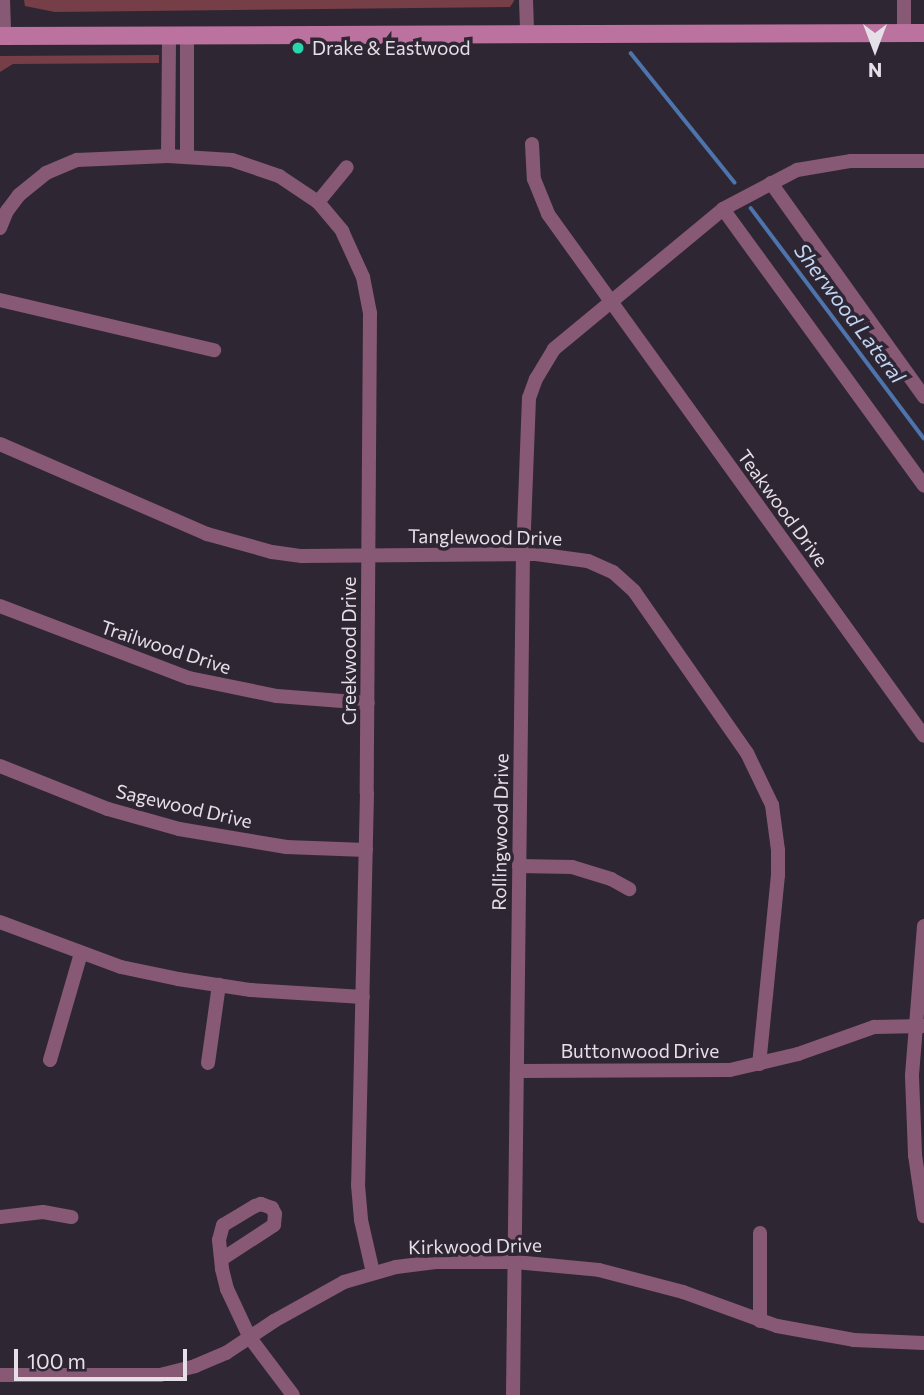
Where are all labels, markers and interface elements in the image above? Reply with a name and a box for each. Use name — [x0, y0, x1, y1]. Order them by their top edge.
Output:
north arrow — [840, 14, 910, 84]
place label: Drake & Eastwood — [312, 37, 471, 59]
marker: Drake & Eastwood — [290, 40, 306, 56]
text: N — [868, 59, 882, 82]
water label: Sherwood Lateral — [789, 238, 911, 388]
street label: Teakwood Drive — [733, 445, 833, 571]
street label: Tanglewood Drive — [408, 524, 562, 550]
street label: Creekwood Drive — [338, 577, 360, 725]
street label: Trailwood Drive — [98, 615, 234, 679]
street label: Rollingwood Drive — [487, 753, 513, 911]
street label: Sagewood Drive — [114, 779, 254, 833]
street label: Buttonwood Drive — [561, 1040, 719, 1062]
street label: Kirkwood Drive — [408, 1233, 542, 1259]
scale bar — [18, 1336, 191, 1380]
text: 100 m — [27, 1348, 86, 1373]

